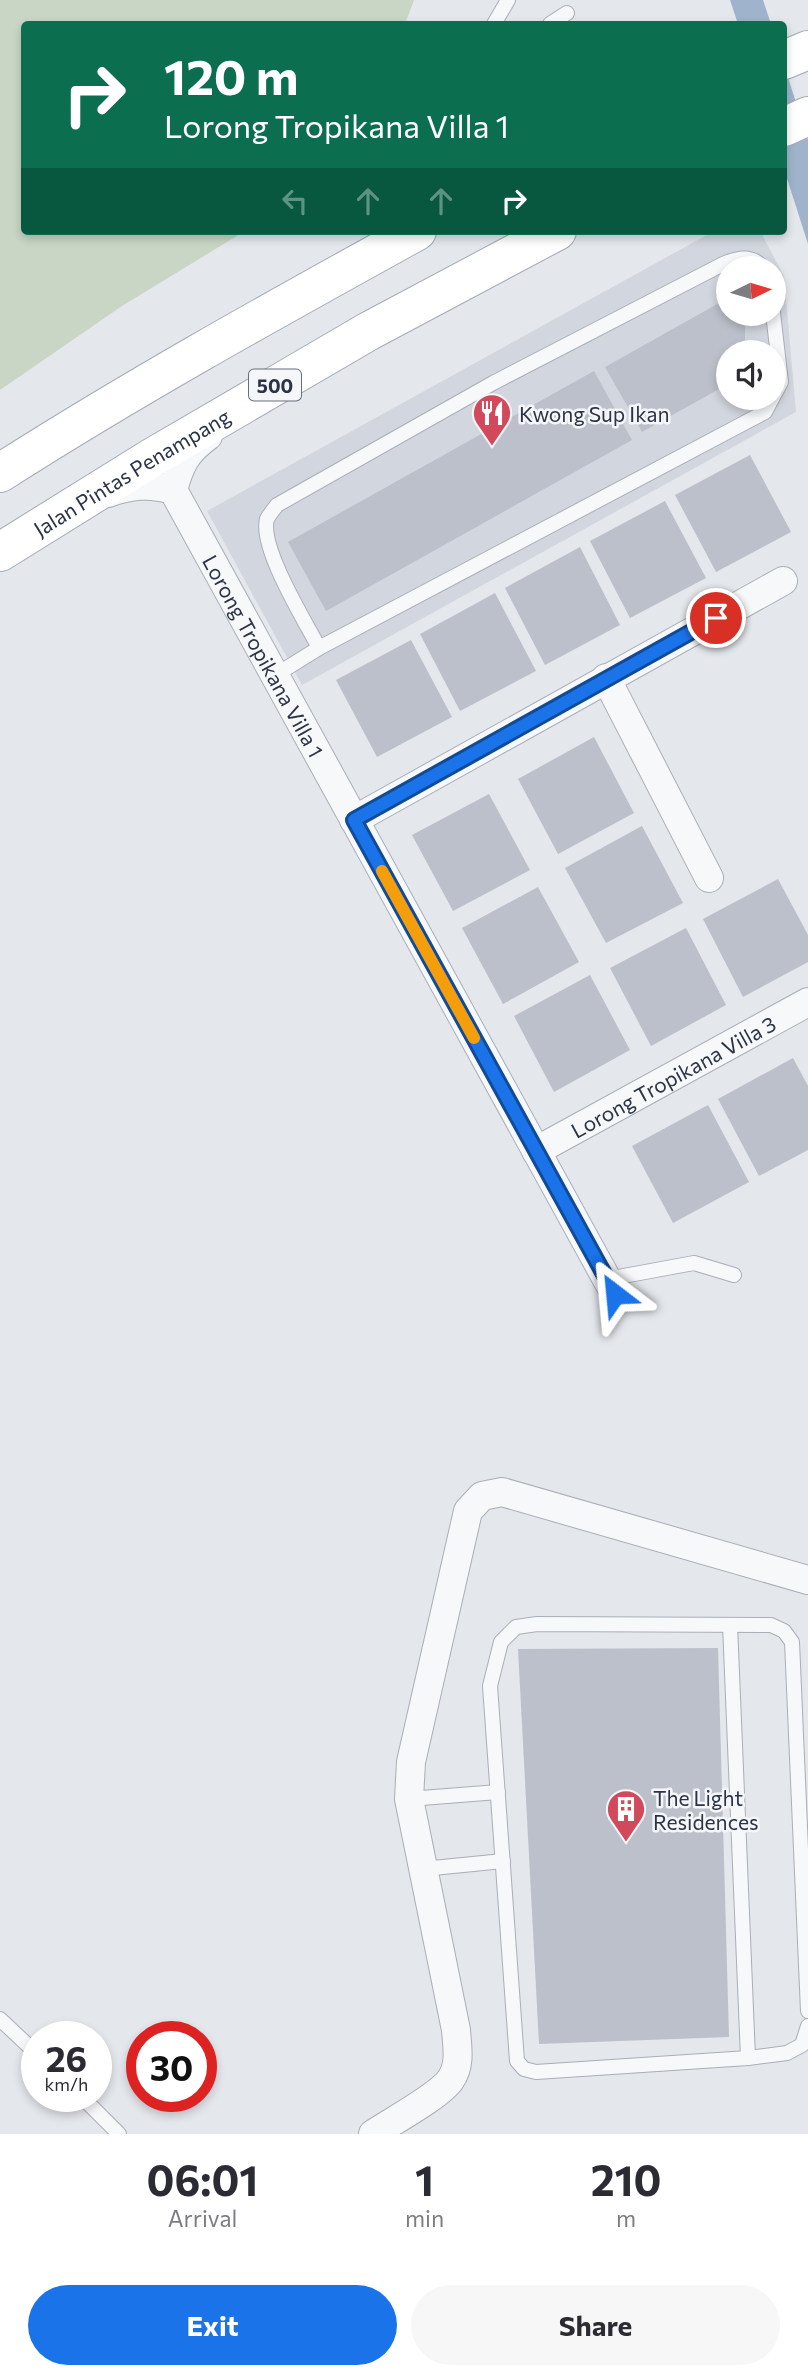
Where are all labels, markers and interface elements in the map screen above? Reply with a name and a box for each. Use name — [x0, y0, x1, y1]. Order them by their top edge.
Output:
text: 120 m — [164, 45, 298, 105]
icon: right — [49, 49, 140, 140]
text: Lorong Tropikana Villa 1 — [164, 105, 509, 145]
icon: left — [276, 182, 314, 220]
icon: ahead — [349, 182, 387, 220]
icon: ahead — [422, 182, 460, 220]
icon: right — [495, 182, 533, 220]
north arrow — [716, 256, 786, 326]
map controls — [716, 256, 786, 410]
button: sound — [716, 340, 786, 410]
road number: 500 — [249, 370, 301, 400]
restaurant icon: Kwong Sup Ikan — [471, 392, 513, 447]
place label: Kwong Sup Ikan — [519, 401, 670, 426]
street label: Jalan Pintas Penampang — [28, 403, 234, 541]
street label: Lorong Tropikana Villa 1 — [198, 550, 330, 761]
pin — [686, 588, 746, 648]
icon: arrive — [697, 599, 735, 637]
street label: Lorong Tropikana Villa 3 — [566, 1010, 780, 1142]
position arrow — [578, 1257, 652, 1331]
place label: The Light Residences — [653, 1785, 759, 1834]
building icon: The Light Residences — [605, 1788, 647, 1843]
speed limit sign: 30 — [126, 2021, 217, 2112]
text: 26 — [46, 2036, 87, 2079]
text: km/h — [45, 2073, 88, 2095]
text: 06:01 — [147, 2153, 258, 2205]
text: 1 — [415, 2153, 434, 2205]
text: 210 — [591, 2153, 661, 2205]
text: Arrival — [168, 2204, 237, 2232]
text: min — [405, 2204, 444, 2232]
text: m — [616, 2204, 636, 2232]
button: Exit — [28, 2285, 397, 2365]
button: Share — [411, 2285, 780, 2365]

